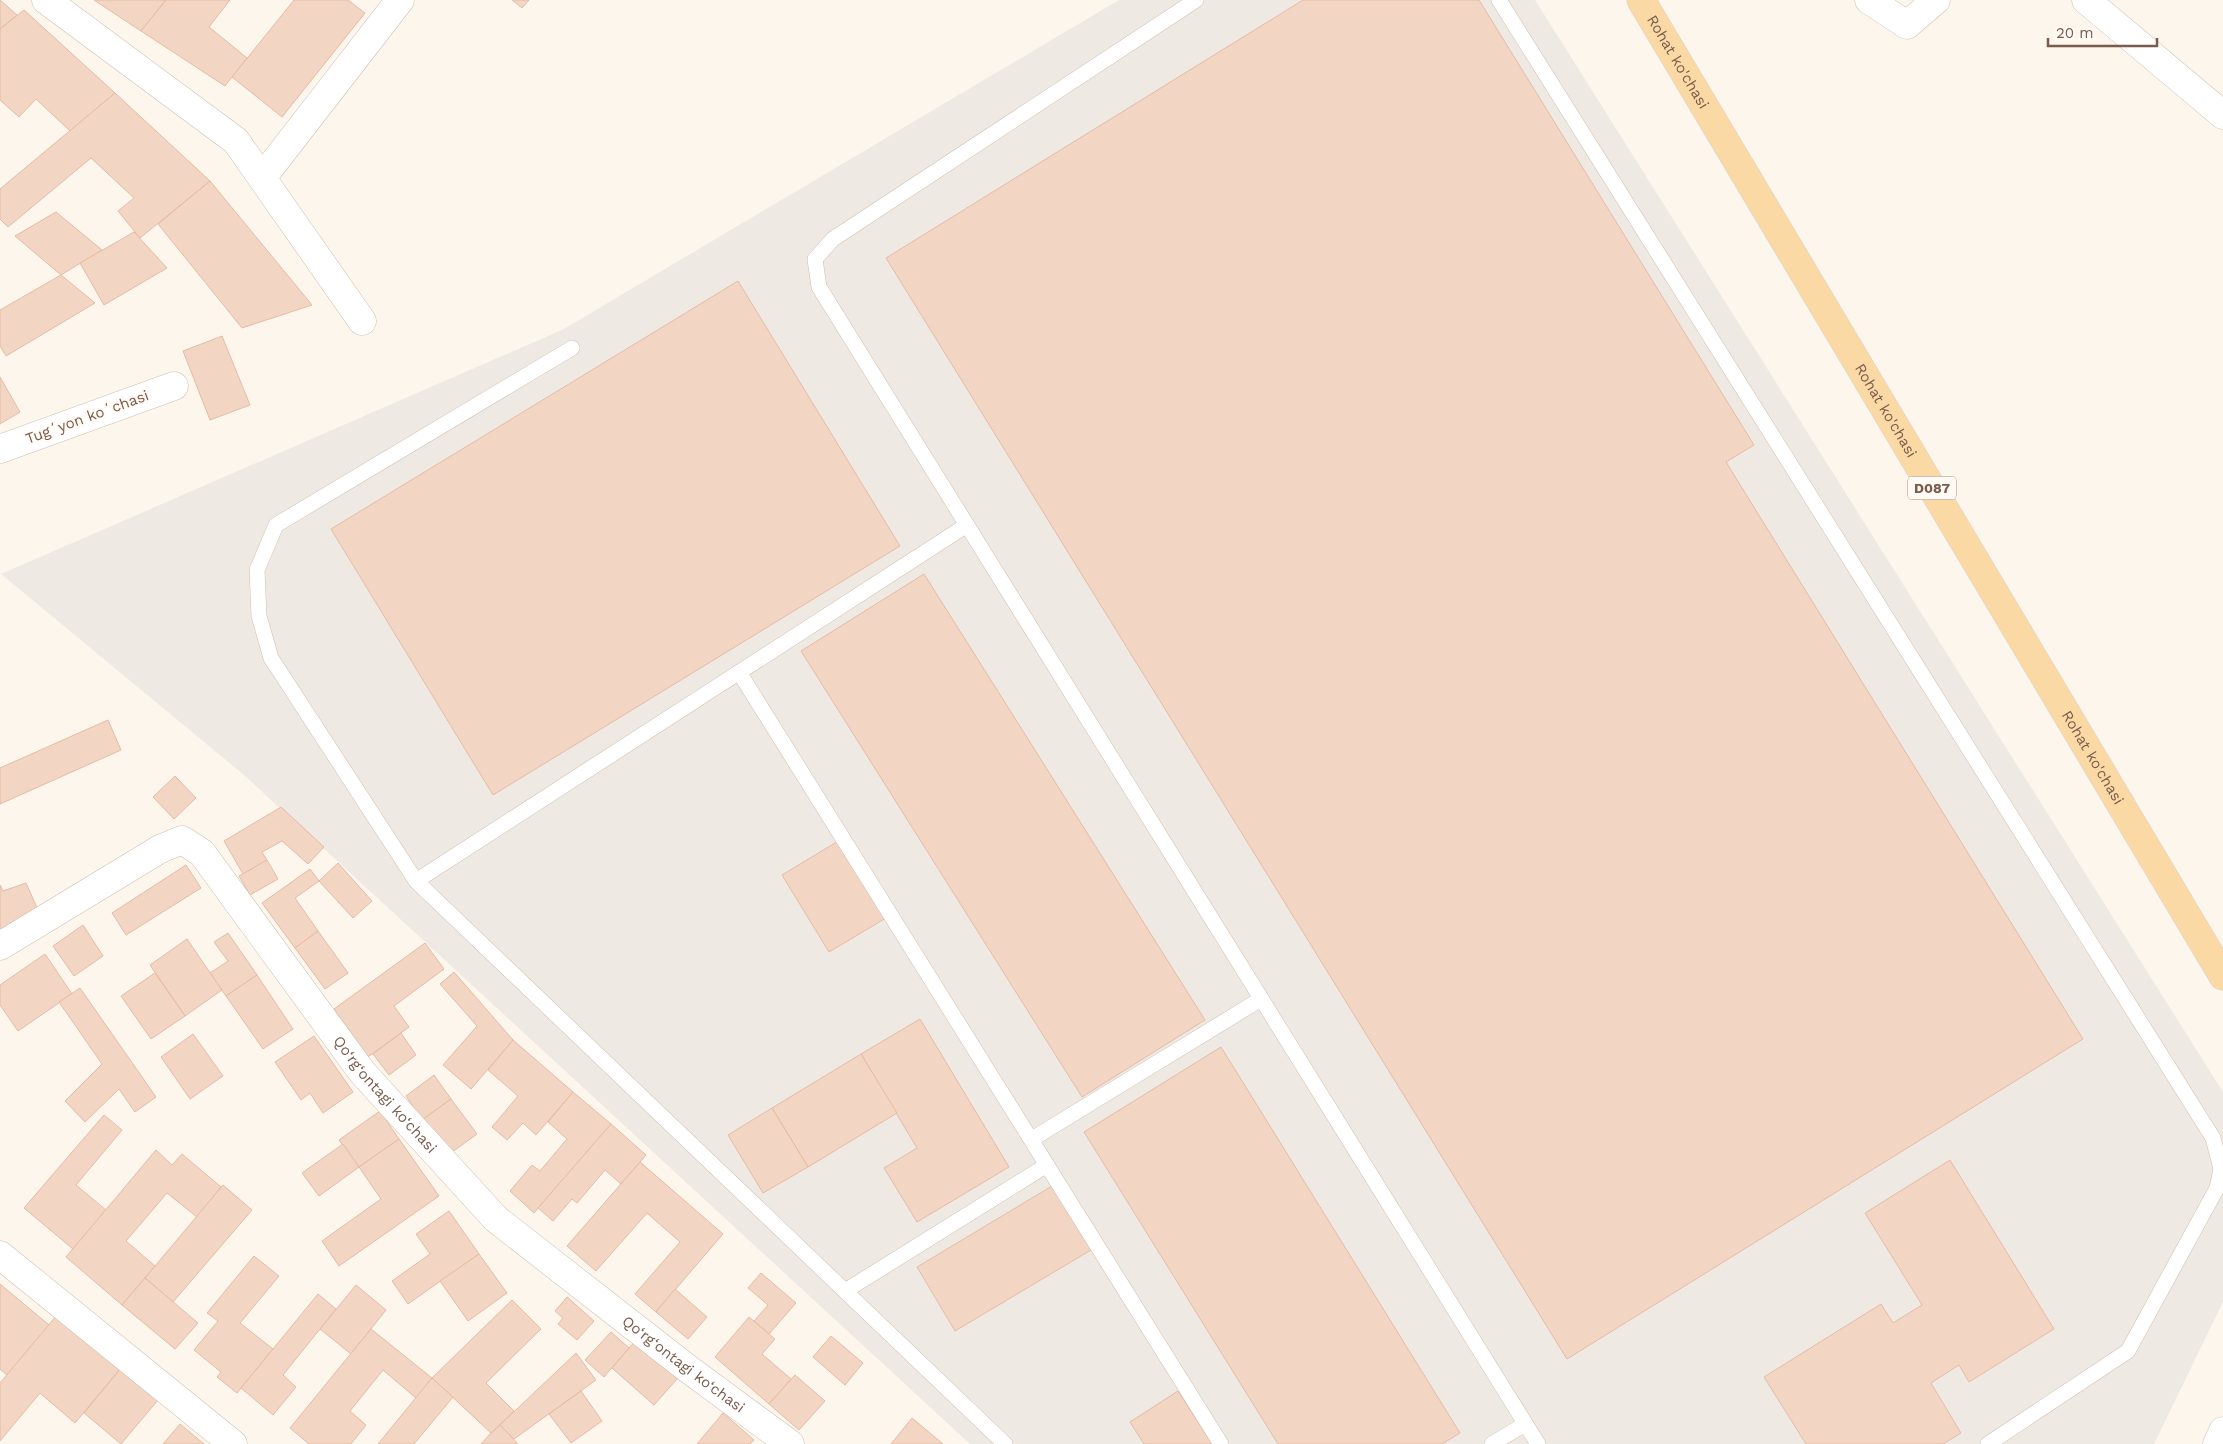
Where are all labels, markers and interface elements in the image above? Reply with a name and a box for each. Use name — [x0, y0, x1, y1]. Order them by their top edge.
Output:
street label: Rohat ko'chasi — [1643, 12, 1713, 112]
scale bar — [2048, 15, 2157, 47]
text: 20 m — [2056, 24, 2094, 42]
street label: Rohat ko'chasi — [1851, 360, 1921, 461]
street label: Tugʻyon koʻchasi — [23, 386, 151, 448]
road number: D087 — [1908, 476, 1956, 499]
street label: Rohat ko'chasi — [2058, 707, 2128, 808]
street label: Qo‘rg‘ontagi ko‘chasi — [330, 1032, 440, 1157]
street label: Qo‘rg‘ontagi ko‘chasi — [619, 1312, 748, 1416]

